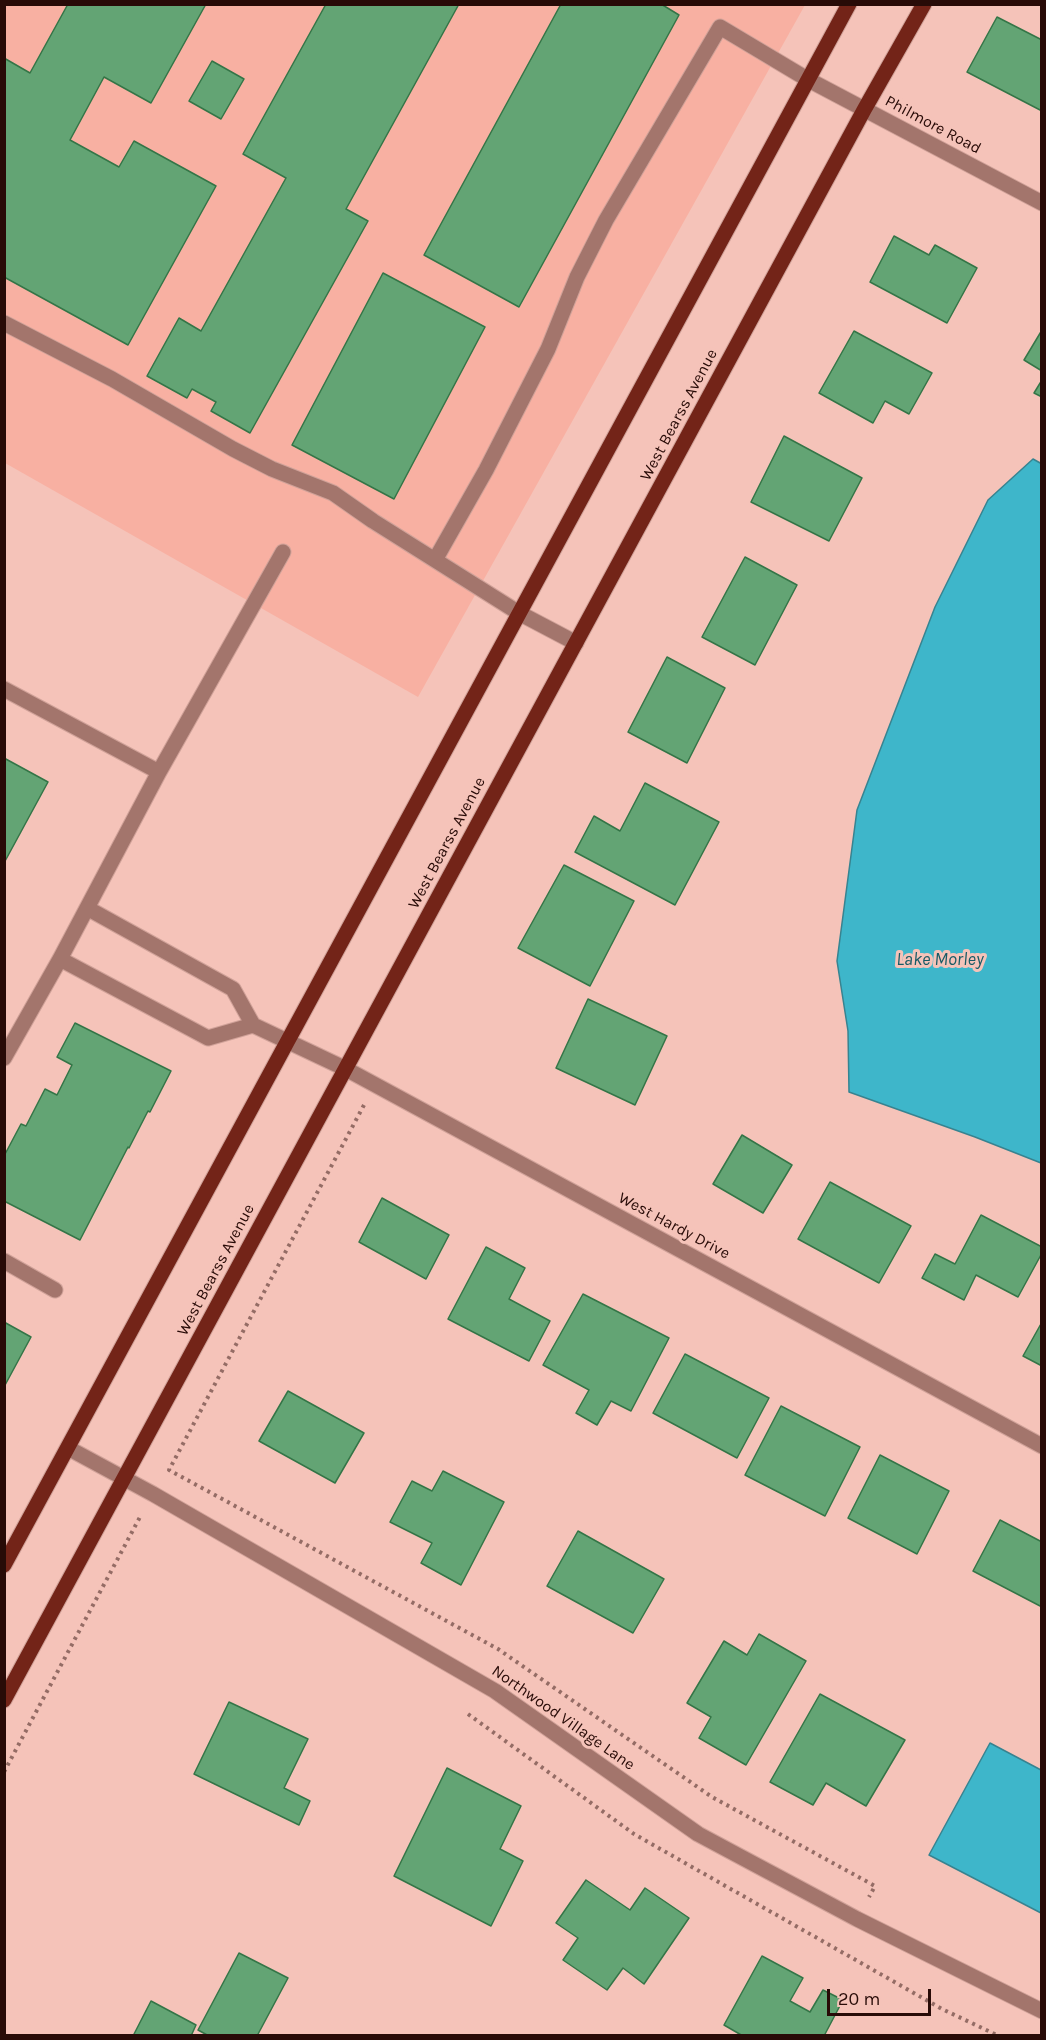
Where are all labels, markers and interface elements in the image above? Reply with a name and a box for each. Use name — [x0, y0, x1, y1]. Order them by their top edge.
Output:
street label: Philmore Road — [882, 92, 984, 158]
street label: West Bearss Avenue — [636, 346, 722, 484]
street label: West Bearss Avenue — [404, 774, 490, 912]
water label: Lake Morley — [896, 949, 984, 971]
street label: West Hardy Drive — [615, 1189, 733, 1263]
street label: West Bearss Avenue — [173, 1201, 259, 1339]
street label: Northwood Village Lane — [488, 1661, 638, 1775]
scale bar — [830, 1977, 934, 2015]
text: 20 m — [838, 1988, 880, 2010]

